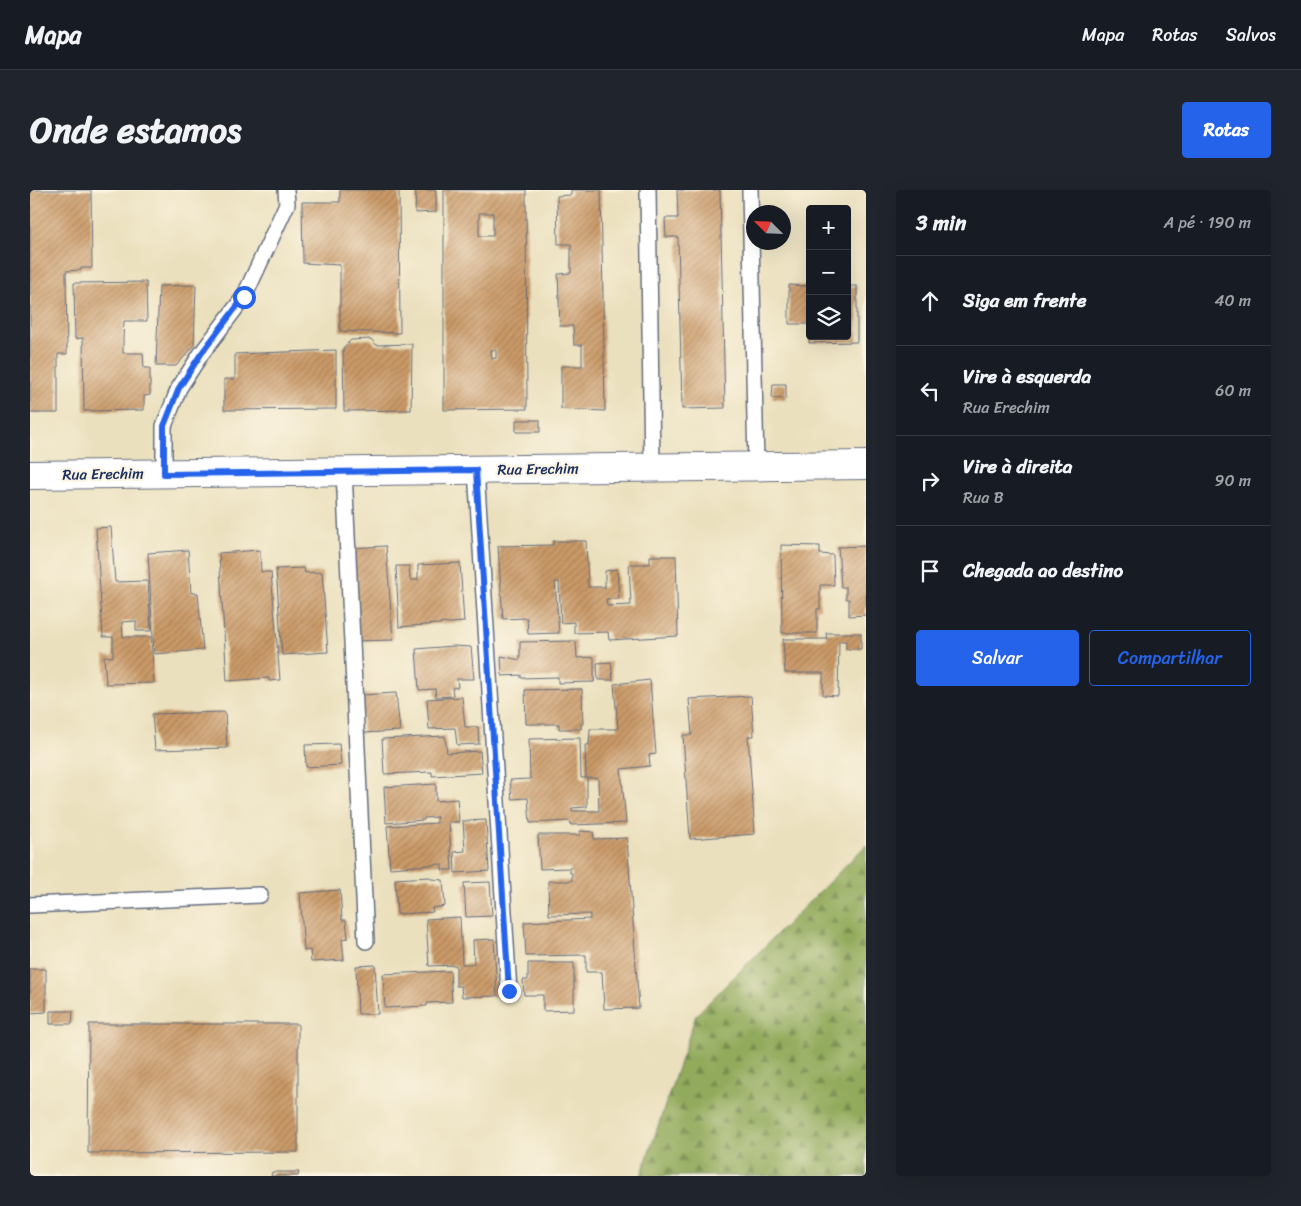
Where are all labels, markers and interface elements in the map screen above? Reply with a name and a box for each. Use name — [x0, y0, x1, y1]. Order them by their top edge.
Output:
text: Mapa — [25, 14, 81, 56]
text: Mapa — [1082, 19, 1124, 51]
text: Rotas — [1152, 19, 1198, 51]
text: Salvos — [1226, 19, 1276, 51]
text: Onde estamos — [30, 99, 241, 161]
button: Rotas — [1182, 102, 1271, 158]
text: 3 min — [916, 204, 966, 242]
north arrow — [746, 205, 791, 250]
map controls — [806, 205, 851, 340]
button: + — [806, 205, 851, 250]
text: A pé · 190 m — [1164, 208, 1251, 237]
button: − — [806, 250, 851, 295]
text: Siga em frente — [963, 284, 1086, 317]
route start — [233, 286, 256, 309]
text: 40 m — [1214, 286, 1251, 315]
icon: ahead — [916, 287, 944, 315]
button: layers — [806, 295, 851, 340]
text: Vire à esquerda — [963, 360, 1091, 393]
text: 60 m — [1215, 376, 1251, 405]
icon: left — [916, 377, 944, 405]
text: Rua Erechim — [963, 393, 1050, 422]
text: Vire à direita — [963, 450, 1072, 483]
street label: Rua Erechim — [497, 455, 579, 483]
street label: Rua Erechim — [62, 460, 144, 488]
text: 90 m — [1215, 466, 1251, 495]
icon: right — [916, 467, 944, 495]
text: Rua B — [963, 483, 1004, 512]
text: Chegada ao destino — [963, 554, 1123, 587]
icon: arrive — [916, 557, 944, 585]
button: Salvar — [916, 630, 1079, 686]
button: Compartilhar — [1089, 630, 1251, 686]
route end — [498, 980, 521, 1003]

